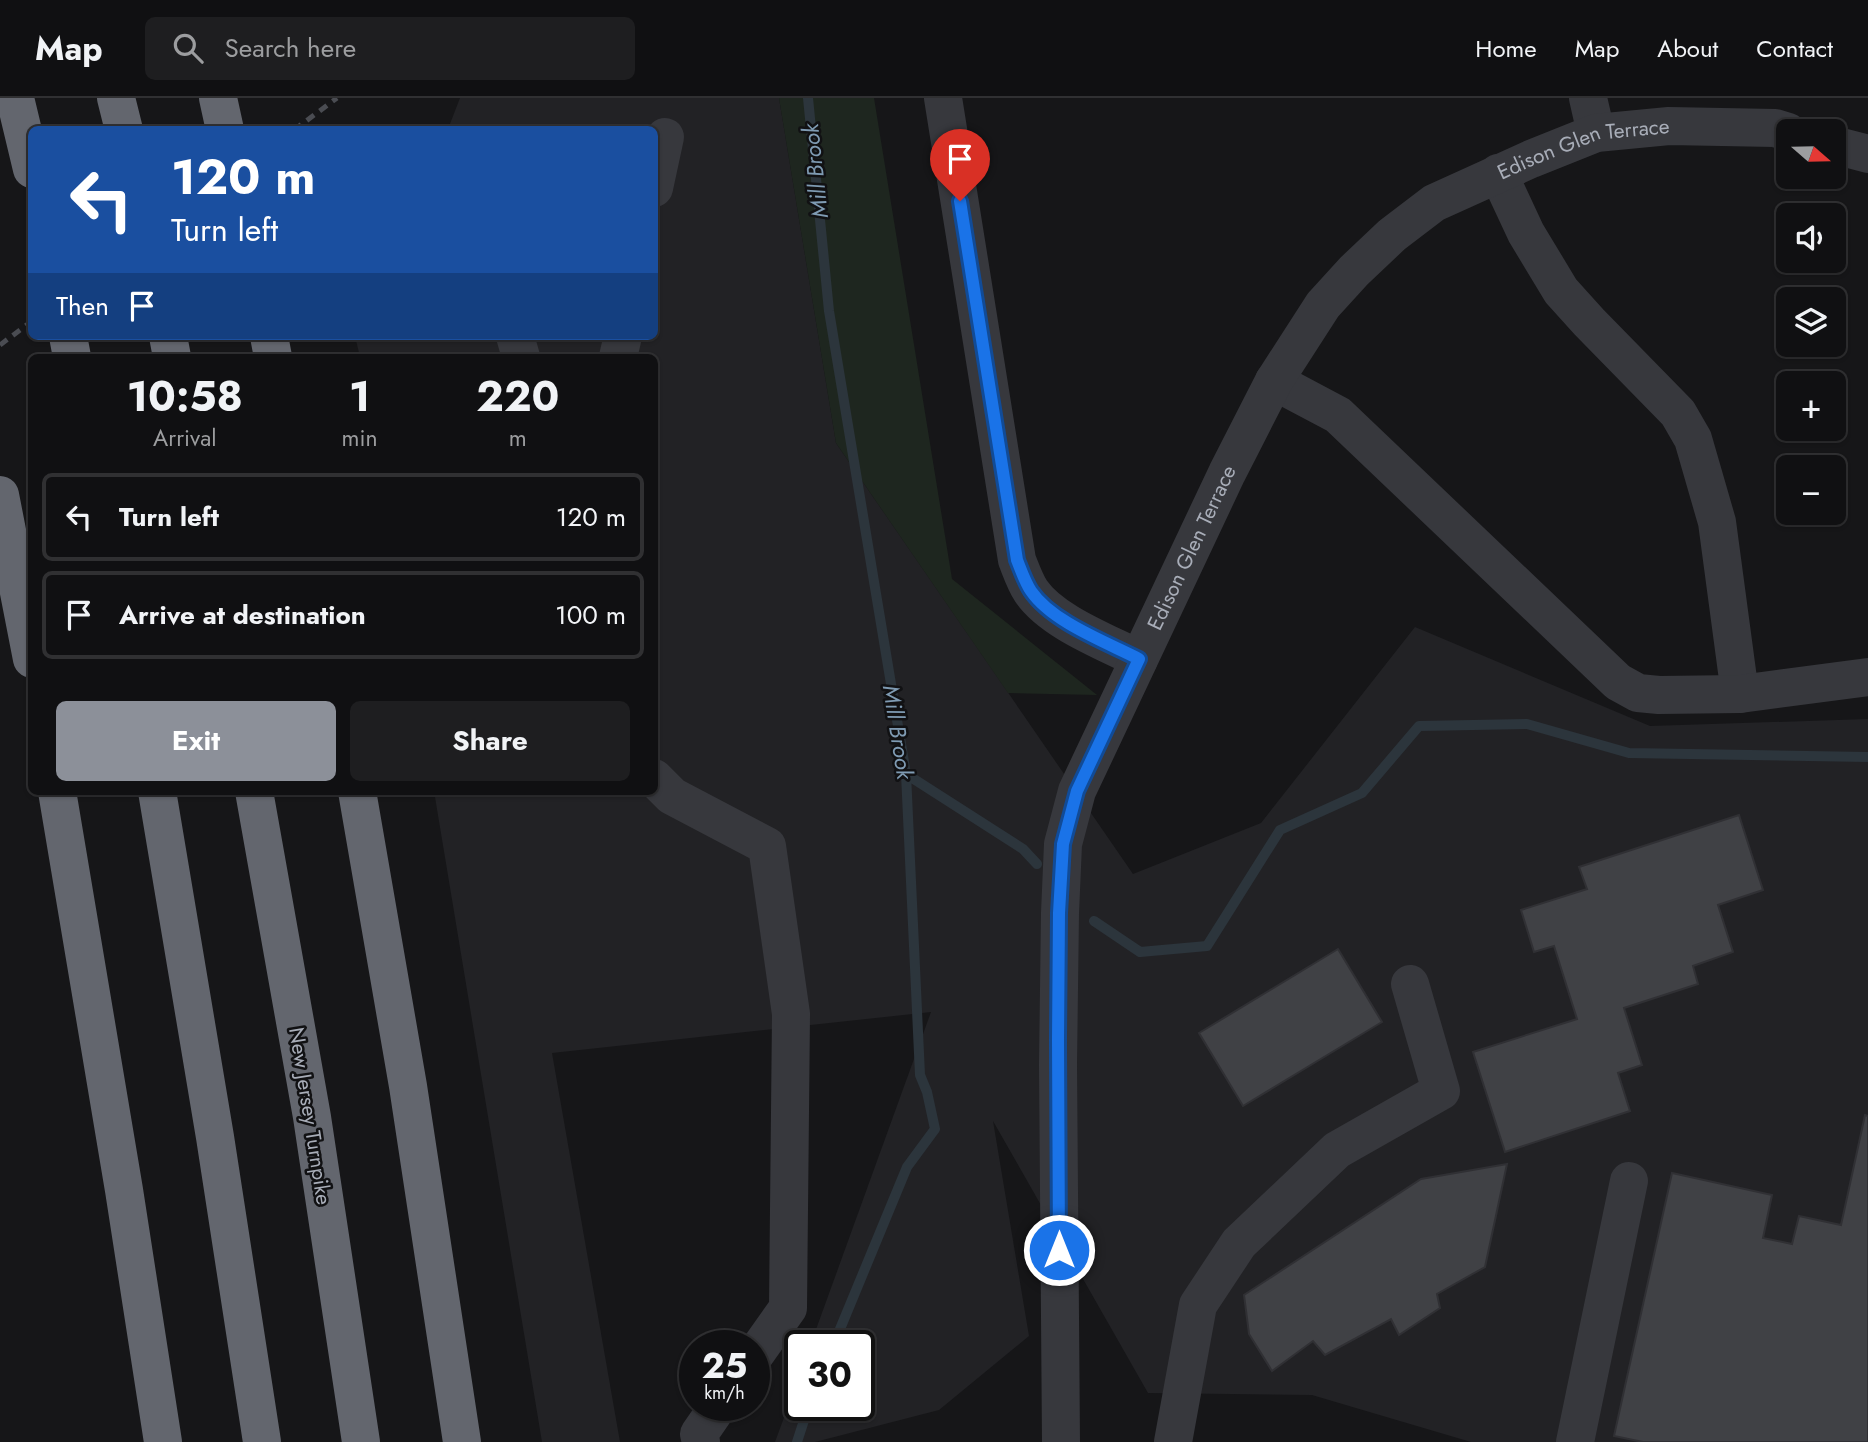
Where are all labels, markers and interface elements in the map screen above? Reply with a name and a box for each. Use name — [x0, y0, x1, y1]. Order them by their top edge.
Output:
search box — [145, 17, 635, 80]
text: Map — [35, 25, 103, 72]
icon: search — [169, 29, 207, 67]
text: Search here — [225, 29, 356, 67]
text: Home — [1475, 31, 1537, 66]
text: Map — [1575, 31, 1619, 66]
text: About — [1657, 31, 1718, 66]
text: Contact — [1756, 31, 1833, 66]
street label: Edison Glen Terrace — [1492, 111, 1671, 187]
north arrow — [1776, 119, 1846, 189]
map controls — [1776, 119, 1846, 525]
water label: Mill Brook — [793, 121, 837, 220]
pin — [930, 129, 990, 201]
icon: arrive — [941, 140, 979, 178]
text: 120 m — [171, 142, 315, 212]
icon: left — [56, 154, 147, 245]
button: sound — [1776, 203, 1846, 273]
text: Turn left — [171, 207, 278, 253]
text: Then — [56, 287, 109, 325]
icon: arrive — [123, 287, 161, 325]
button: layers — [1776, 287, 1846, 357]
text: 10:58 — [127, 366, 243, 427]
text: 1 — [349, 366, 370, 427]
text: 220 — [476, 366, 559, 427]
button: + — [1776, 371, 1846, 441]
text: Arrival — [153, 421, 217, 455]
text: min — [342, 421, 378, 455]
text: m — [509, 421, 527, 455]
button: − — [1776, 455, 1846, 525]
street label: Edison Glen Terrace — [1140, 460, 1244, 635]
icon: left — [60, 498, 98, 536]
text: Turn left — [119, 498, 219, 536]
text: 120 m — [556, 498, 626, 536]
icon: arrive — [60, 596, 98, 634]
text: Arrive at destination — [119, 596, 366, 634]
text: 100 m — [555, 596, 626, 634]
water label: Mill Brook — [874, 682, 922, 783]
button: Exit — [56, 701, 336, 781]
button: Share — [350, 701, 630, 781]
street label: New Jersey Turnpike — [281, 1025, 339, 1207]
position arrow — [1022, 1213, 1096, 1287]
speed limit sign: 30 — [784, 1330, 875, 1421]
text: 25 — [702, 1341, 747, 1391]
text: km/h — [704, 1380, 745, 1406]

